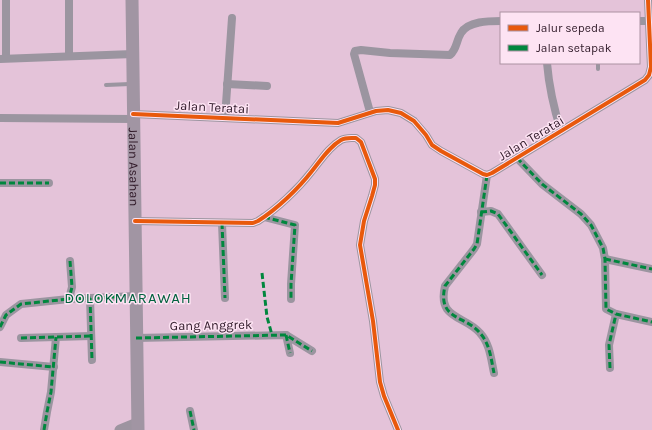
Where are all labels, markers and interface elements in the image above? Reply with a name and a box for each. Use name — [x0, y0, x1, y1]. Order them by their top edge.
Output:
legend — [500, 12, 640, 64]
text: Jalur sepeda — [536, 21, 605, 35]
text: Jalan setapak — [536, 41, 612, 55]
street label: Jalan Teratai — [175, 98, 249, 116]
street label: Jalan Teratai — [495, 112, 567, 164]
street label: Jalan Asahan — [126, 128, 142, 206]
district label: DOLOKMARAWAH — [64, 289, 192, 307]
street label: Gang Anggrek — [170, 317, 252, 333]

